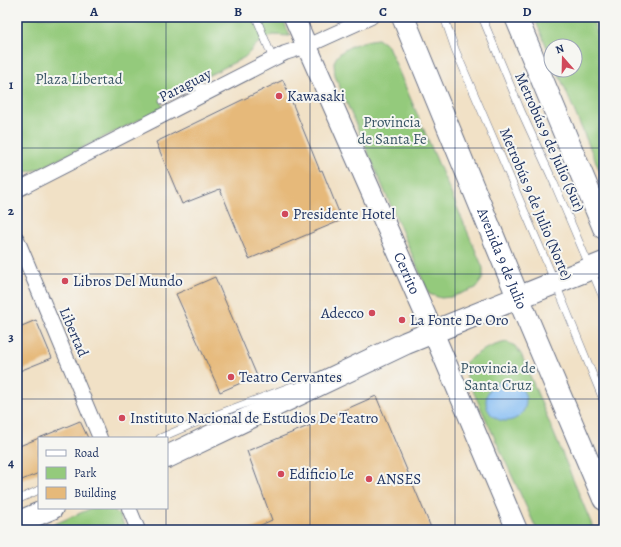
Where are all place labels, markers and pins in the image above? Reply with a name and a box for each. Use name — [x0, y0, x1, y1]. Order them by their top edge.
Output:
place label: Kawasaki — [287, 86, 345, 106]
marker: Kawasaki — [274, 91, 284, 101]
place label: Presidente Hotel — [293, 204, 395, 224]
marker: Presidente Hotel — [280, 209, 290, 219]
place label: Libros Del Mundo — [73, 271, 183, 291]
marker: Libros Del Mundo — [60, 276, 70, 286]
place label: Adecco — [320, 303, 364, 323]
marker: Adecco — [367, 308, 377, 318]
place label: La Fonte De Oro — [410, 310, 509, 330]
marker: La Fonte De Oro — [397, 315, 407, 325]
place label: Teatro Cervantes — [239, 367, 342, 387]
marker: Teatro Cervantes — [226, 372, 236, 382]
place label: Instituto Nacional de Estudios De Teatro — [130, 408, 378, 428]
marker: Instituto Nacional de Estudios De Teatro — [117, 413, 127, 423]
place label: Edificio Le — [289, 464, 354, 484]
marker: Edificio Le — [276, 469, 286, 479]
place label: ANSES — [376, 469, 421, 489]
marker: ANSES — [364, 474, 374, 484]

